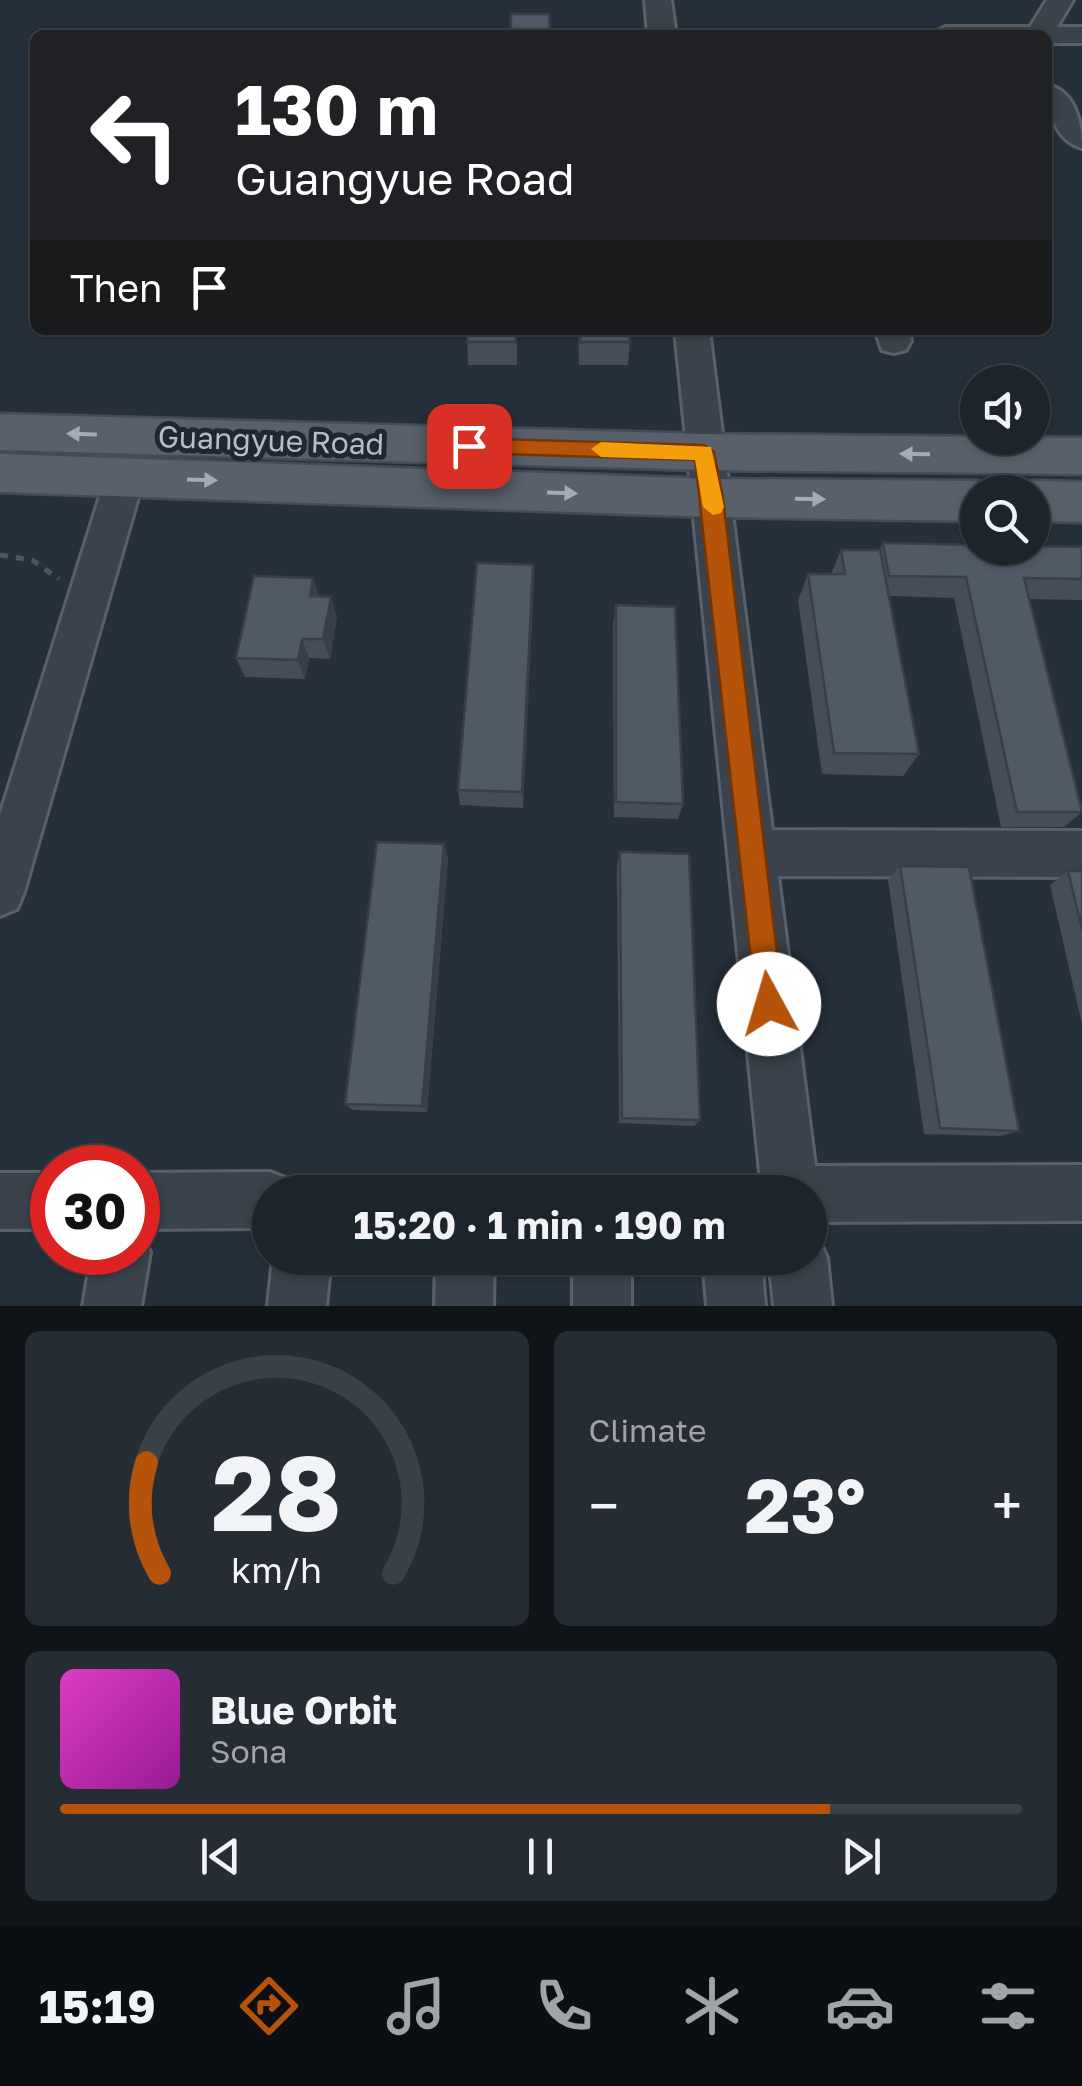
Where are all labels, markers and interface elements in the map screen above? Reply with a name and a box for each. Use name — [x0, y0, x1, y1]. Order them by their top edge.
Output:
text: 130 m — [235, 66, 438, 150]
icon: left — [70, 70, 200, 200]
text: Guangyue Road — [235, 151, 575, 205]
icon: arrive — [182, 260, 237, 315]
text: Then — [70, 265, 162, 310]
map controls — [960, 365, 1050, 565]
button: sound — [960, 365, 1050, 455]
pin — [427, 404, 512, 489]
street label: Guangyue Road — [157, 418, 385, 462]
icon: arrive — [442, 419, 497, 474]
one-way arrow — [65, 426, 97, 442]
one-way arrow — [898, 446, 930, 462]
one-way arrow — [187, 472, 219, 488]
button: search — [960, 475, 1050, 565]
one-way arrow — [547, 485, 579, 501]
one-way arrow — [795, 491, 827, 507]
position arrow — [717, 952, 821, 1056]
speed limit sign: 30 — [30, 1145, 160, 1275]
text: 15:20 · 1 min · 190 m — [354, 1202, 725, 1247]
text: Climate — [589, 1411, 707, 1449]
text: 28 — [212, 1429, 342, 1554]
text: 23° — [745, 1459, 866, 1550]
text: − — [589, 1472, 619, 1538]
text: + — [992, 1472, 1022, 1538]
text: km/h — [231, 1548, 322, 1591]
text: Blue Orbit — [210, 1687, 397, 1732]
text: Sona — [210, 1732, 287, 1770]
icon: previous — [193, 1829, 248, 1884]
icon: pause — [513, 1829, 568, 1884]
icon: next — [834, 1829, 889, 1884]
icon: directions — [234, 1971, 304, 2041]
icon: music — [381, 1971, 451, 2041]
icon: phone — [529, 1971, 599, 2041]
icon: climate — [677, 1971, 747, 2041]
icon: car — [825, 1971, 895, 2041]
icon: filters — [973, 1971, 1043, 2041]
text: 15:19 — [39, 1979, 156, 2033]

